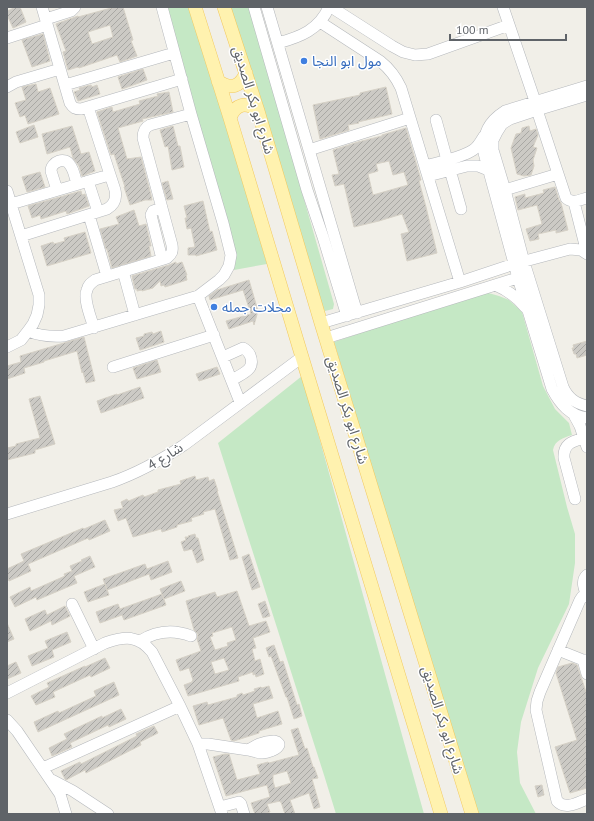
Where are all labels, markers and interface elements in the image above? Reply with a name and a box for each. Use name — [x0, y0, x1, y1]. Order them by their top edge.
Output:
scale bar — [450, 16, 566, 42]
text: 100 m — [456, 22, 489, 37]
street label: شارع ابو بكر الصديق — [227, 44, 279, 157]
place label: مول ابو النجا — [312, 52, 382, 70]
marker: مول ابو النجا — [299, 56, 309, 66]
place label: محلات جمله — [222, 298, 292, 316]
marker: محلات جمله — [209, 302, 219, 312]
street label: شارع ابو بكر الصديق — [321, 354, 373, 467]
street label: شارع 4 — [144, 438, 187, 476]
street label: شارع ابو بكر الصديق — [416, 664, 468, 777]

